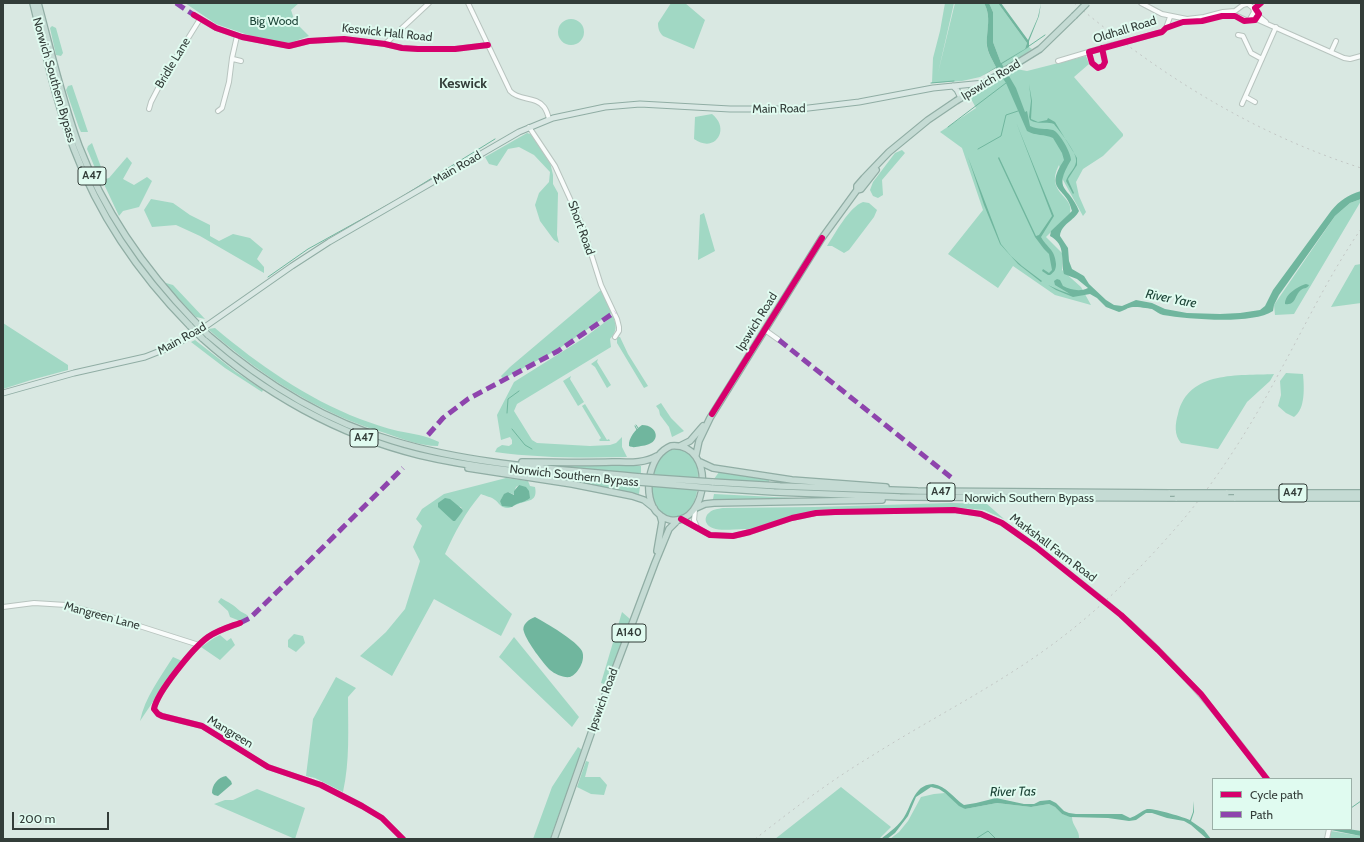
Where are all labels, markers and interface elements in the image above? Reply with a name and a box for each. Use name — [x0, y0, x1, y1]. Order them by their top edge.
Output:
park label: Big Wood — [249, 14, 299, 28]
street label: Oldhall Road — [1092, 14, 1158, 46]
street label: Norwich Southern Bypass — [29, 16, 79, 144]
street label: Keswick Hall Road — [341, 21, 433, 45]
street label: Bridle Lane — [152, 35, 194, 91]
street label: Ipswich Road — [959, 57, 1023, 103]
district label: Keswick — [439, 76, 487, 92]
street label: Main Road — [752, 101, 806, 117]
street label: Main Road — [430, 148, 484, 188]
road number: A47 — [78, 167, 106, 185]
street label: Short Road — [565, 199, 597, 257]
water label: River Yare — [1144, 286, 1198, 312]
street label: Ipswich Road — [733, 290, 781, 354]
street label: Main Road — [155, 320, 209, 358]
road number: A47 — [350, 429, 378, 447]
street label: Norwich Southern Bypass — [509, 462, 639, 490]
road number: A47 — [927, 483, 955, 501]
road number: A47 — [1279, 484, 1307, 502]
street label: Norwich Southern Bypass — [964, 491, 1094, 505]
street label: Markshall Farm Road — [1007, 511, 1099, 585]
street label: Mangreen Lane — [62, 599, 142, 633]
road number: A140 — [612, 624, 646, 642]
street label: Ipswich Road — [585, 666, 621, 734]
street label: Mangreen — [205, 713, 255, 751]
legend — [1212, 778, 1352, 830]
water label: River Tas — [990, 784, 1036, 800]
text: Cycle path — [1250, 787, 1303, 802]
scale bar — [14, 804, 111, 830]
text: Path — [1250, 807, 1273, 822]
text: 200 m — [19, 811, 55, 826]

